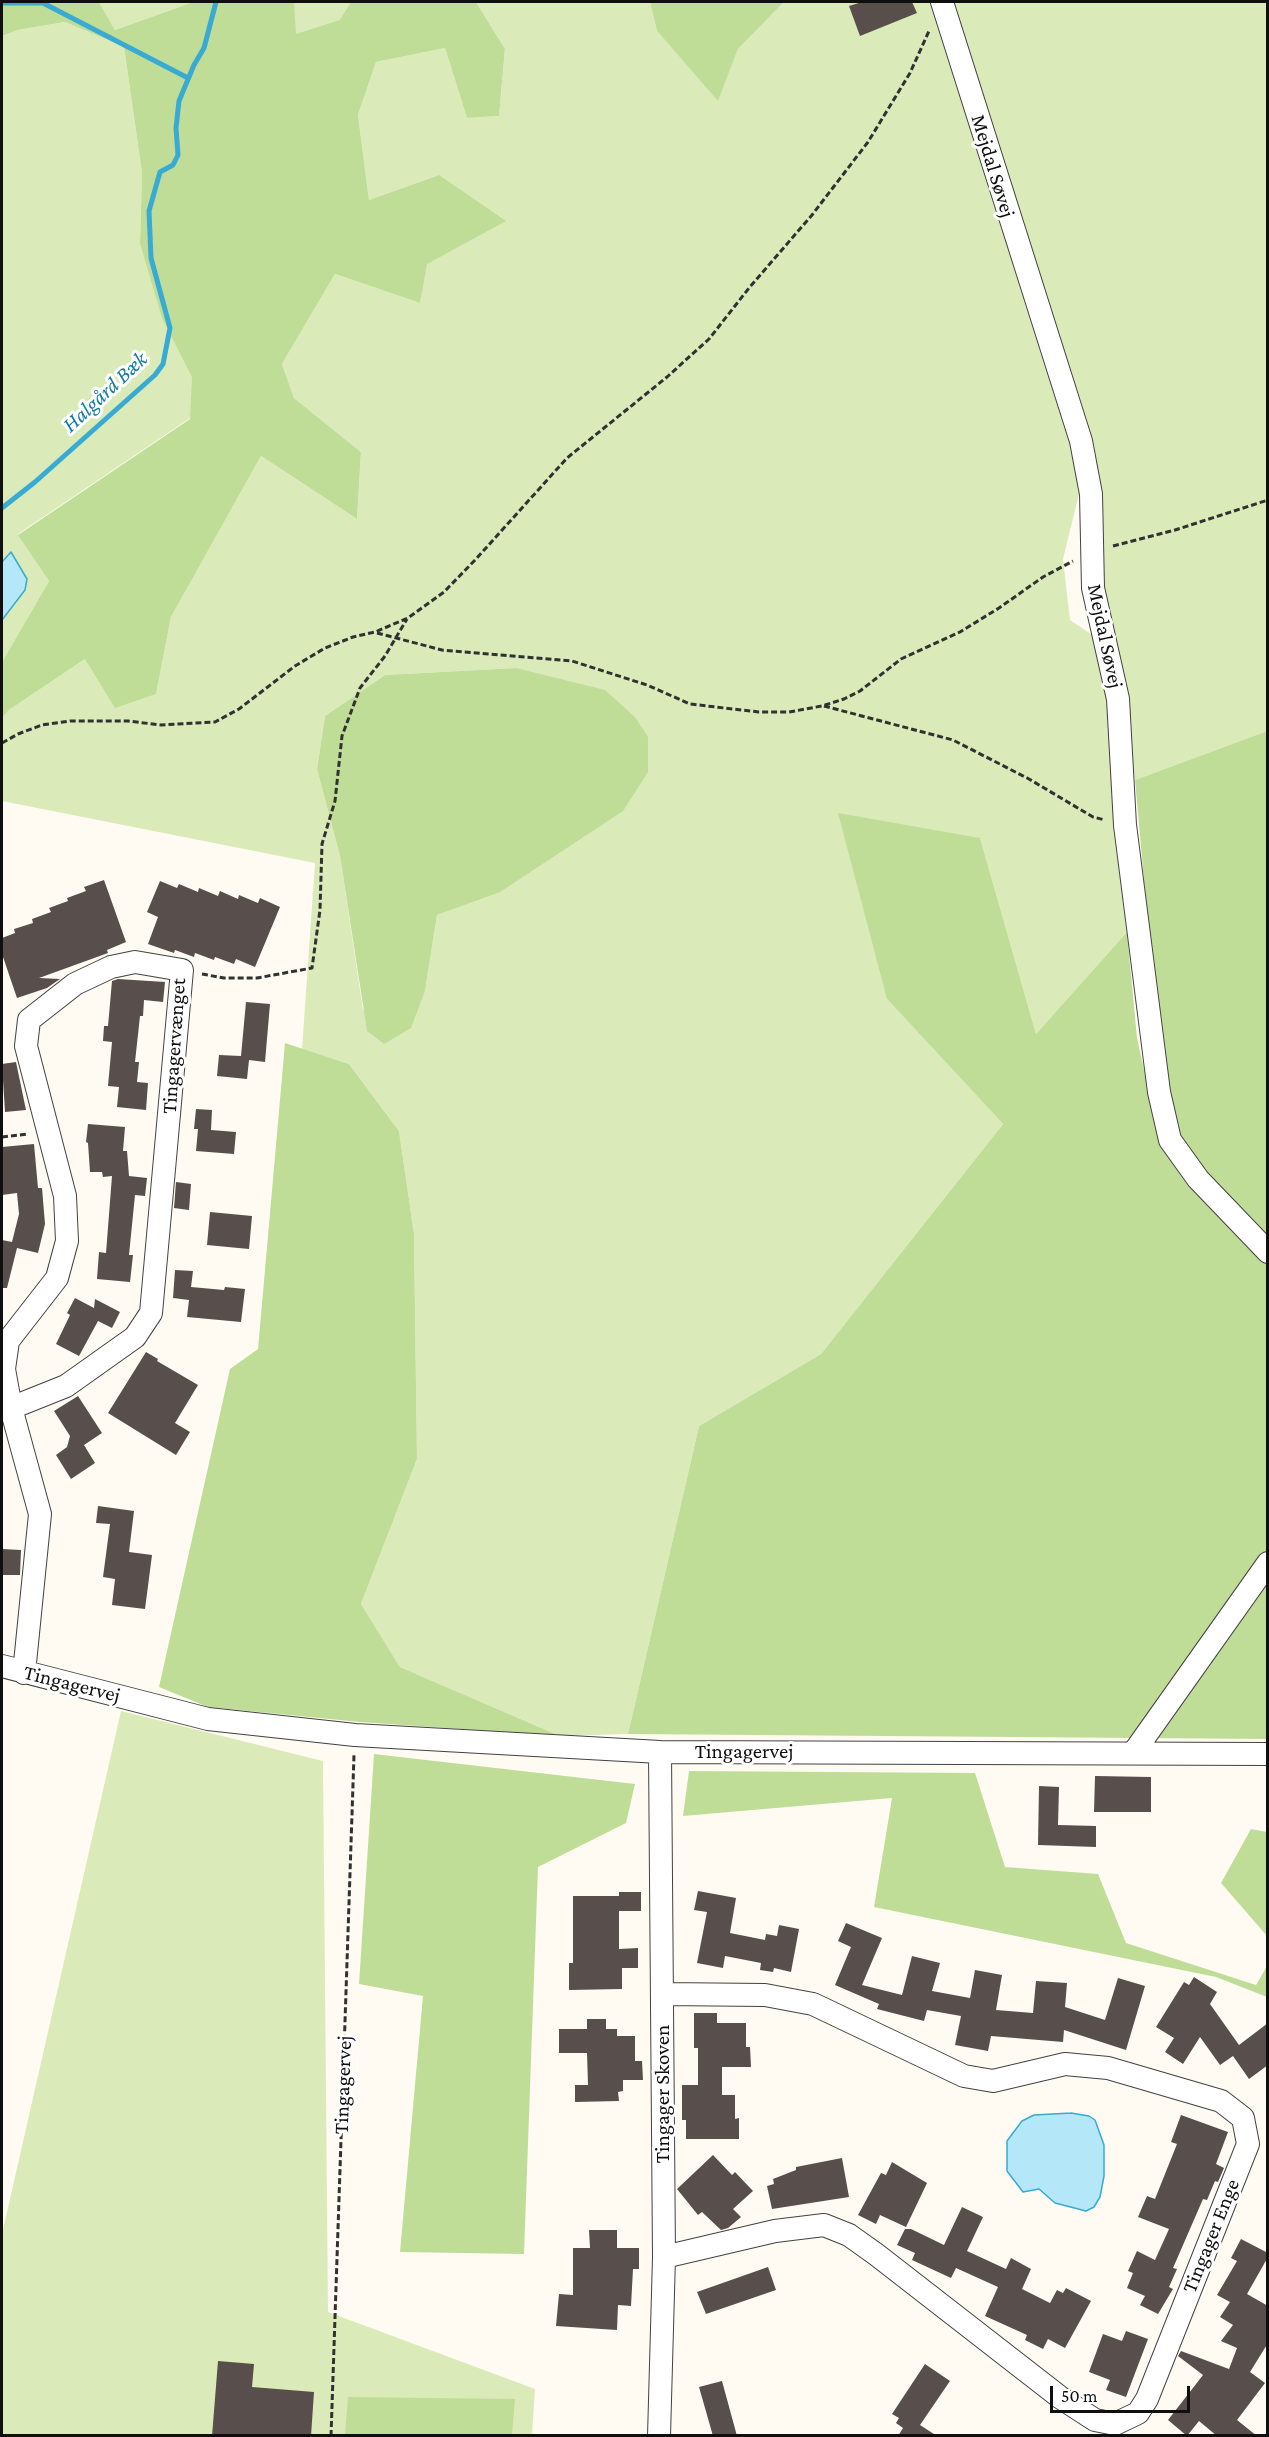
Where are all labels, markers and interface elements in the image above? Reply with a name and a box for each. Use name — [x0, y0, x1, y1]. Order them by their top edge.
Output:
street label: Mejdal Søvej — [965, 112, 1021, 220]
water label: Halgård Bæk — [57, 346, 153, 438]
street label: Mejdal Søvej — [1082, 581, 1128, 691]
street label: Tingagervænget — [157, 977, 191, 1115]
street label: Tingagervej — [21, 1660, 123, 1708]
street label: Tingagervej — [695, 1739, 793, 1765]
street label: Tingager Skoven — [650, 2025, 676, 2163]
street label: Tingagervej — [329, 2035, 357, 2135]
street label: Tingager Enge — [1177, 2175, 1245, 2297]
scale bar — [1053, 2374, 1192, 2412]
text: 50 m — [1061, 2386, 1098, 2406]

